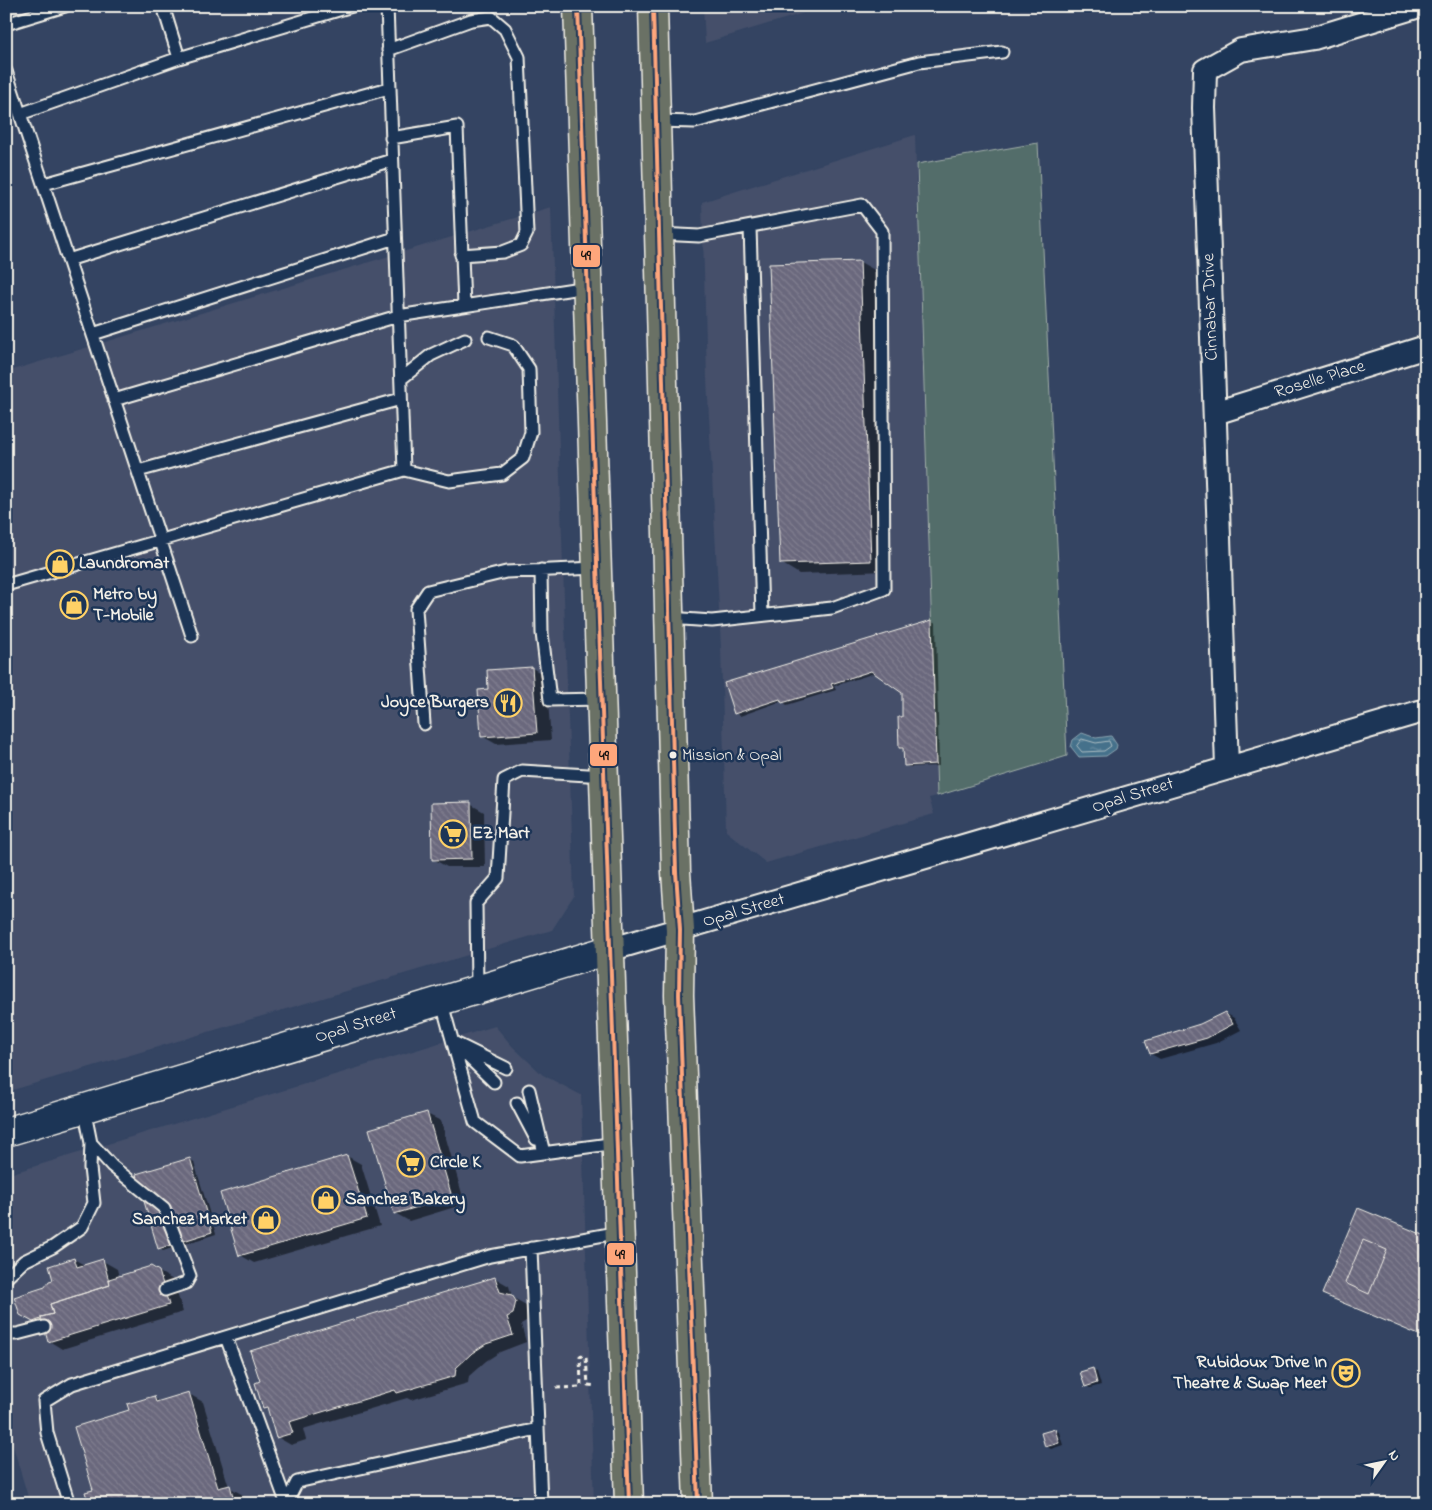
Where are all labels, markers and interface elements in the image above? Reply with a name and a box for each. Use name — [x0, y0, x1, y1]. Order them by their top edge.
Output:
line badge: 49 — [572, 244, 601, 268]
text: 49 — [580, 246, 592, 267]
street label: Cinnabar Drive — [1196, 252, 1226, 361]
street label: Roselle Place — [1272, 354, 1369, 406]
shop icon: Laundromat — [45, 549, 75, 579]
place label: Laundromat — [79, 551, 170, 577]
place label: Metro by T-Mobile — [93, 582, 157, 629]
shop icon: Metro by T-Mobile — [59, 590, 89, 620]
restaurant icon: Joyce Burgers — [493, 688, 523, 718]
place label: Joyce Burgers — [381, 690, 489, 717]
line badge: 49 — [589, 743, 618, 767]
place label: Mission & Opal — [682, 743, 782, 768]
text: 49 — [598, 746, 610, 767]
marker: Mission & Opal — [668, 750, 678, 760]
street label: Opal Street — [1089, 771, 1177, 821]
supermarket icon: EZ Mart — [438, 819, 468, 849]
place label: EZ Mart — [472, 821, 531, 847]
street label: Opal Street — [700, 887, 788, 935]
street label: Opal Street — [312, 1001, 400, 1051]
supermarket icon: Circle K — [396, 1148, 426, 1178]
place label: Circle K — [430, 1150, 482, 1176]
shop icon: Sanchez Bakery — [311, 1185, 341, 1215]
place label: Sanchez Bakery — [345, 1187, 465, 1214]
shop icon: Sanchez Market — [251, 1205, 281, 1235]
place label: Sanchez Market — [132, 1207, 248, 1233]
line badge: 49 — [606, 1242, 635, 1266]
text: 49 — [614, 1245, 626, 1266]
place label: Rubidoux Drive In Theatre & Swap Meet — [1173, 1350, 1328, 1397]
theatre icon: Rubidoux Drive In Theatre & Swap Meet — [1331, 1358, 1361, 1388]
north arrow — [1360, 1438, 1410, 1488]
text: N — [1382, 1446, 1405, 1465]

